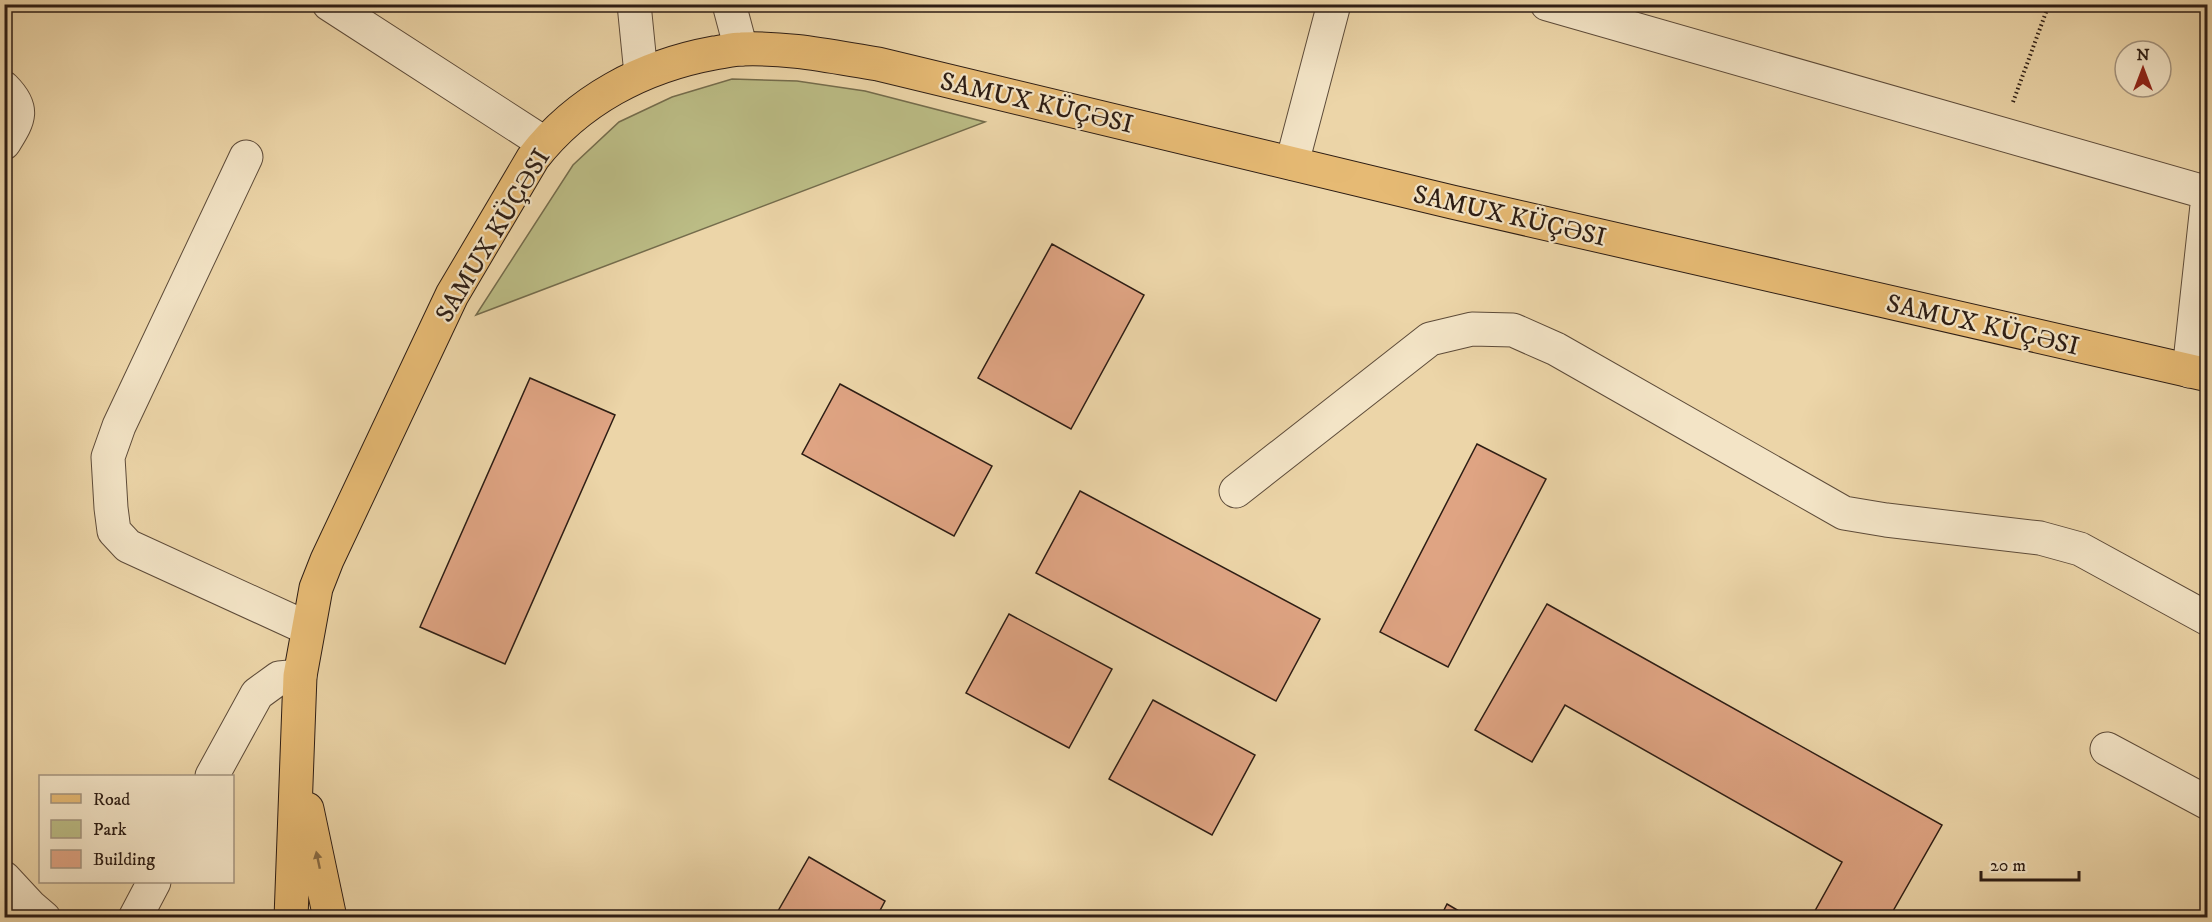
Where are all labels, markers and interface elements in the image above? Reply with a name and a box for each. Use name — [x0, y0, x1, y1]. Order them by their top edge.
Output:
north arrow — [2113, 39, 2173, 99]
text: N — [2136, 45, 2150, 65]
street label: SAMUX KÜÇƏSI — [937, 65, 1136, 142]
street label: SAMUX KÜÇƏSI — [428, 143, 558, 329]
street label: SAMUX KÜÇƏSI — [1410, 178, 1609, 255]
street label: SAMUX KÜÇƏSI — [1883, 287, 2082, 364]
legend — [39, 775, 234, 883]
text: Road — [93, 789, 130, 811]
text: Park — [93, 819, 127, 841]
scale bar — [1981, 844, 2078, 882]
text: Building — [93, 849, 155, 871]
one-way arrow — [313, 850, 322, 869]
text: 20 m — [1990, 855, 2026, 877]

